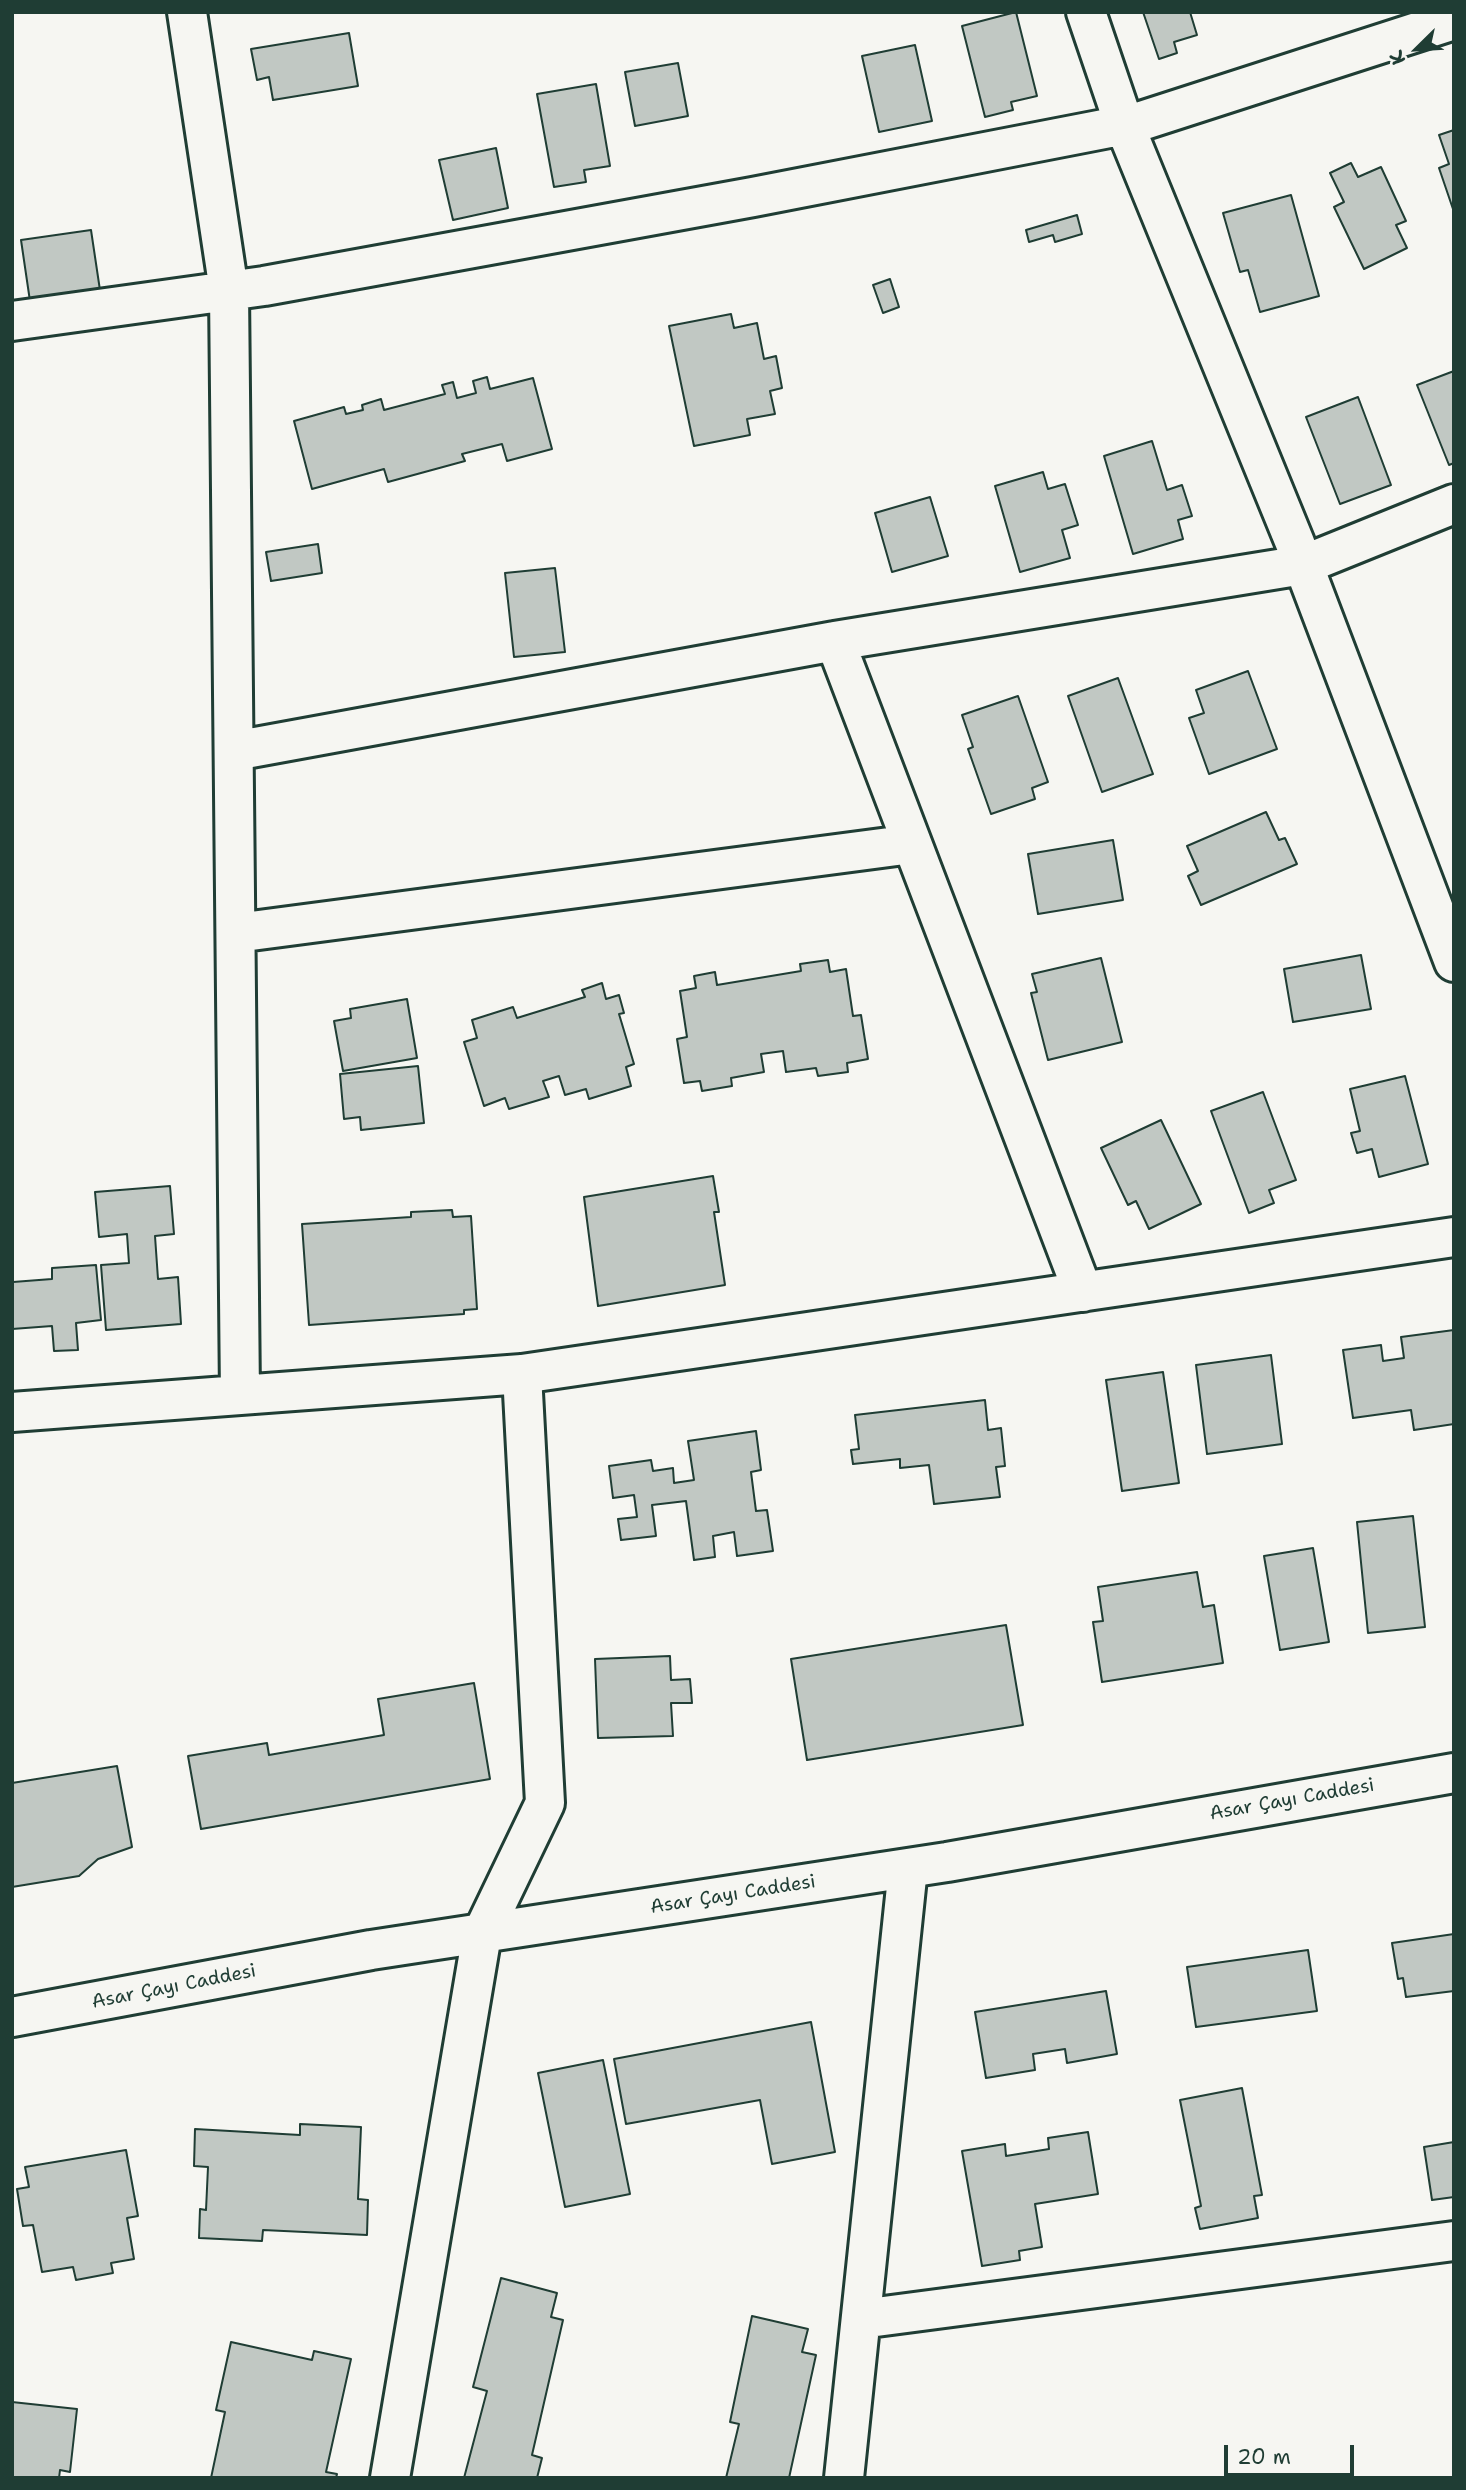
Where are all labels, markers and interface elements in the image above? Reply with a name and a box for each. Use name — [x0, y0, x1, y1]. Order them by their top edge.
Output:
north arrow — [1382, 14, 1452, 84]
text: K — [1383, 47, 1411, 69]
street label: Asar Çayı Caddesi — [1208, 1774, 1376, 1826]
street label: Asar Çayı Caddesi — [649, 1871, 817, 1919]
street label: Asar Çayı Caddesi — [90, 1960, 258, 2014]
scale bar — [1228, 2430, 1358, 2474]
text: 20 m — [1237, 2443, 1291, 2471]

